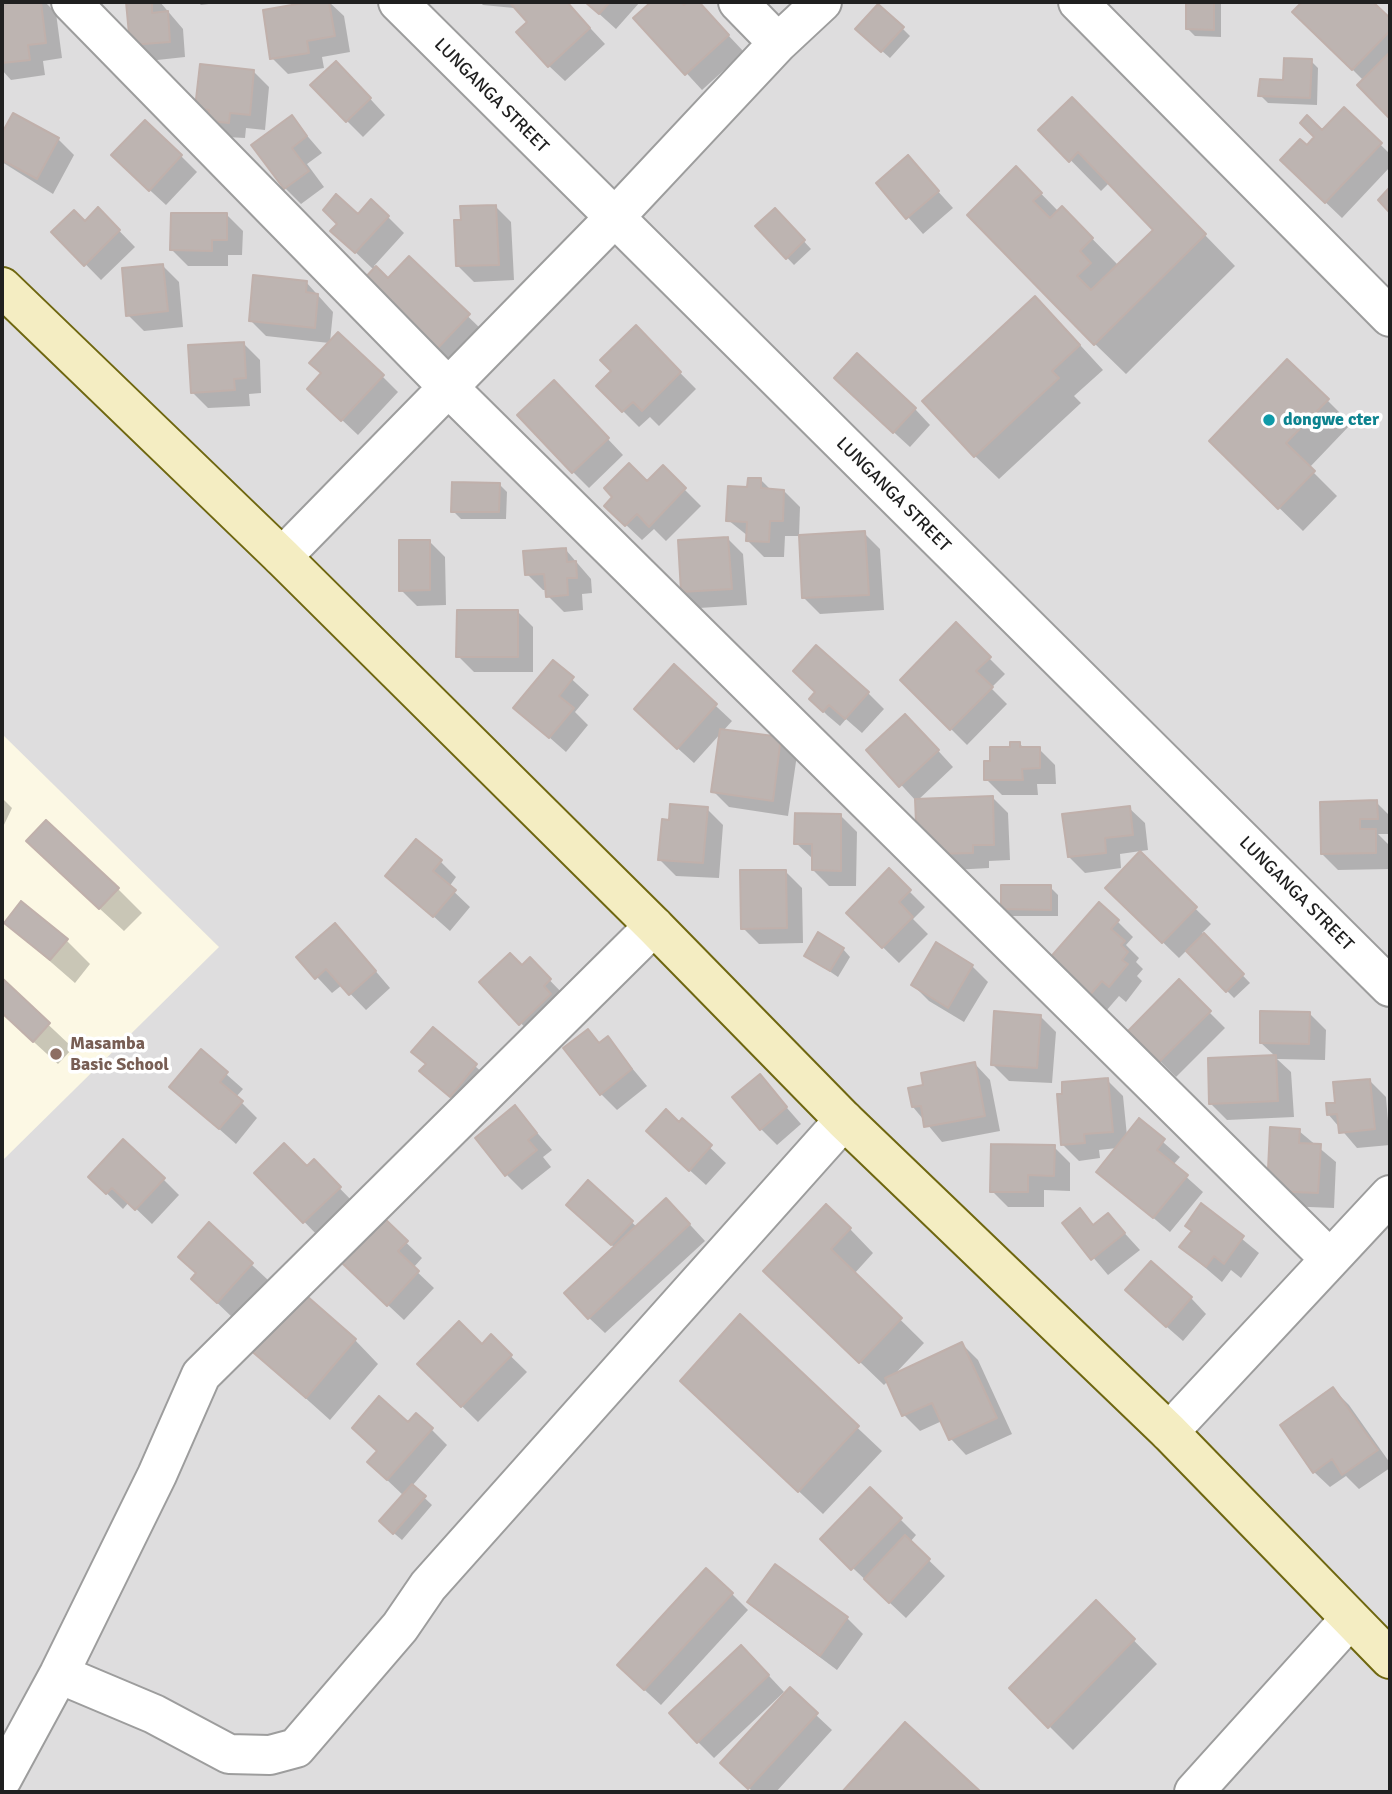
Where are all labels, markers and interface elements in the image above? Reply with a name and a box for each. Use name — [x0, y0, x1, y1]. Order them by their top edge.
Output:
street label: LUNGANGA STREET — [429, 34, 553, 158]
place label: dongwe cter — [1283, 409, 1379, 431]
marker: dongwe cter — [1261, 412, 1277, 428]
street label: LUNGANGA STREET — [831, 433, 955, 557]
street label: LUNGANGA STREET — [1234, 832, 1358, 956]
place label: Masamba Basic School — [70, 1033, 169, 1076]
marker: Masamba Basic School — [48, 1046, 64, 1062]

